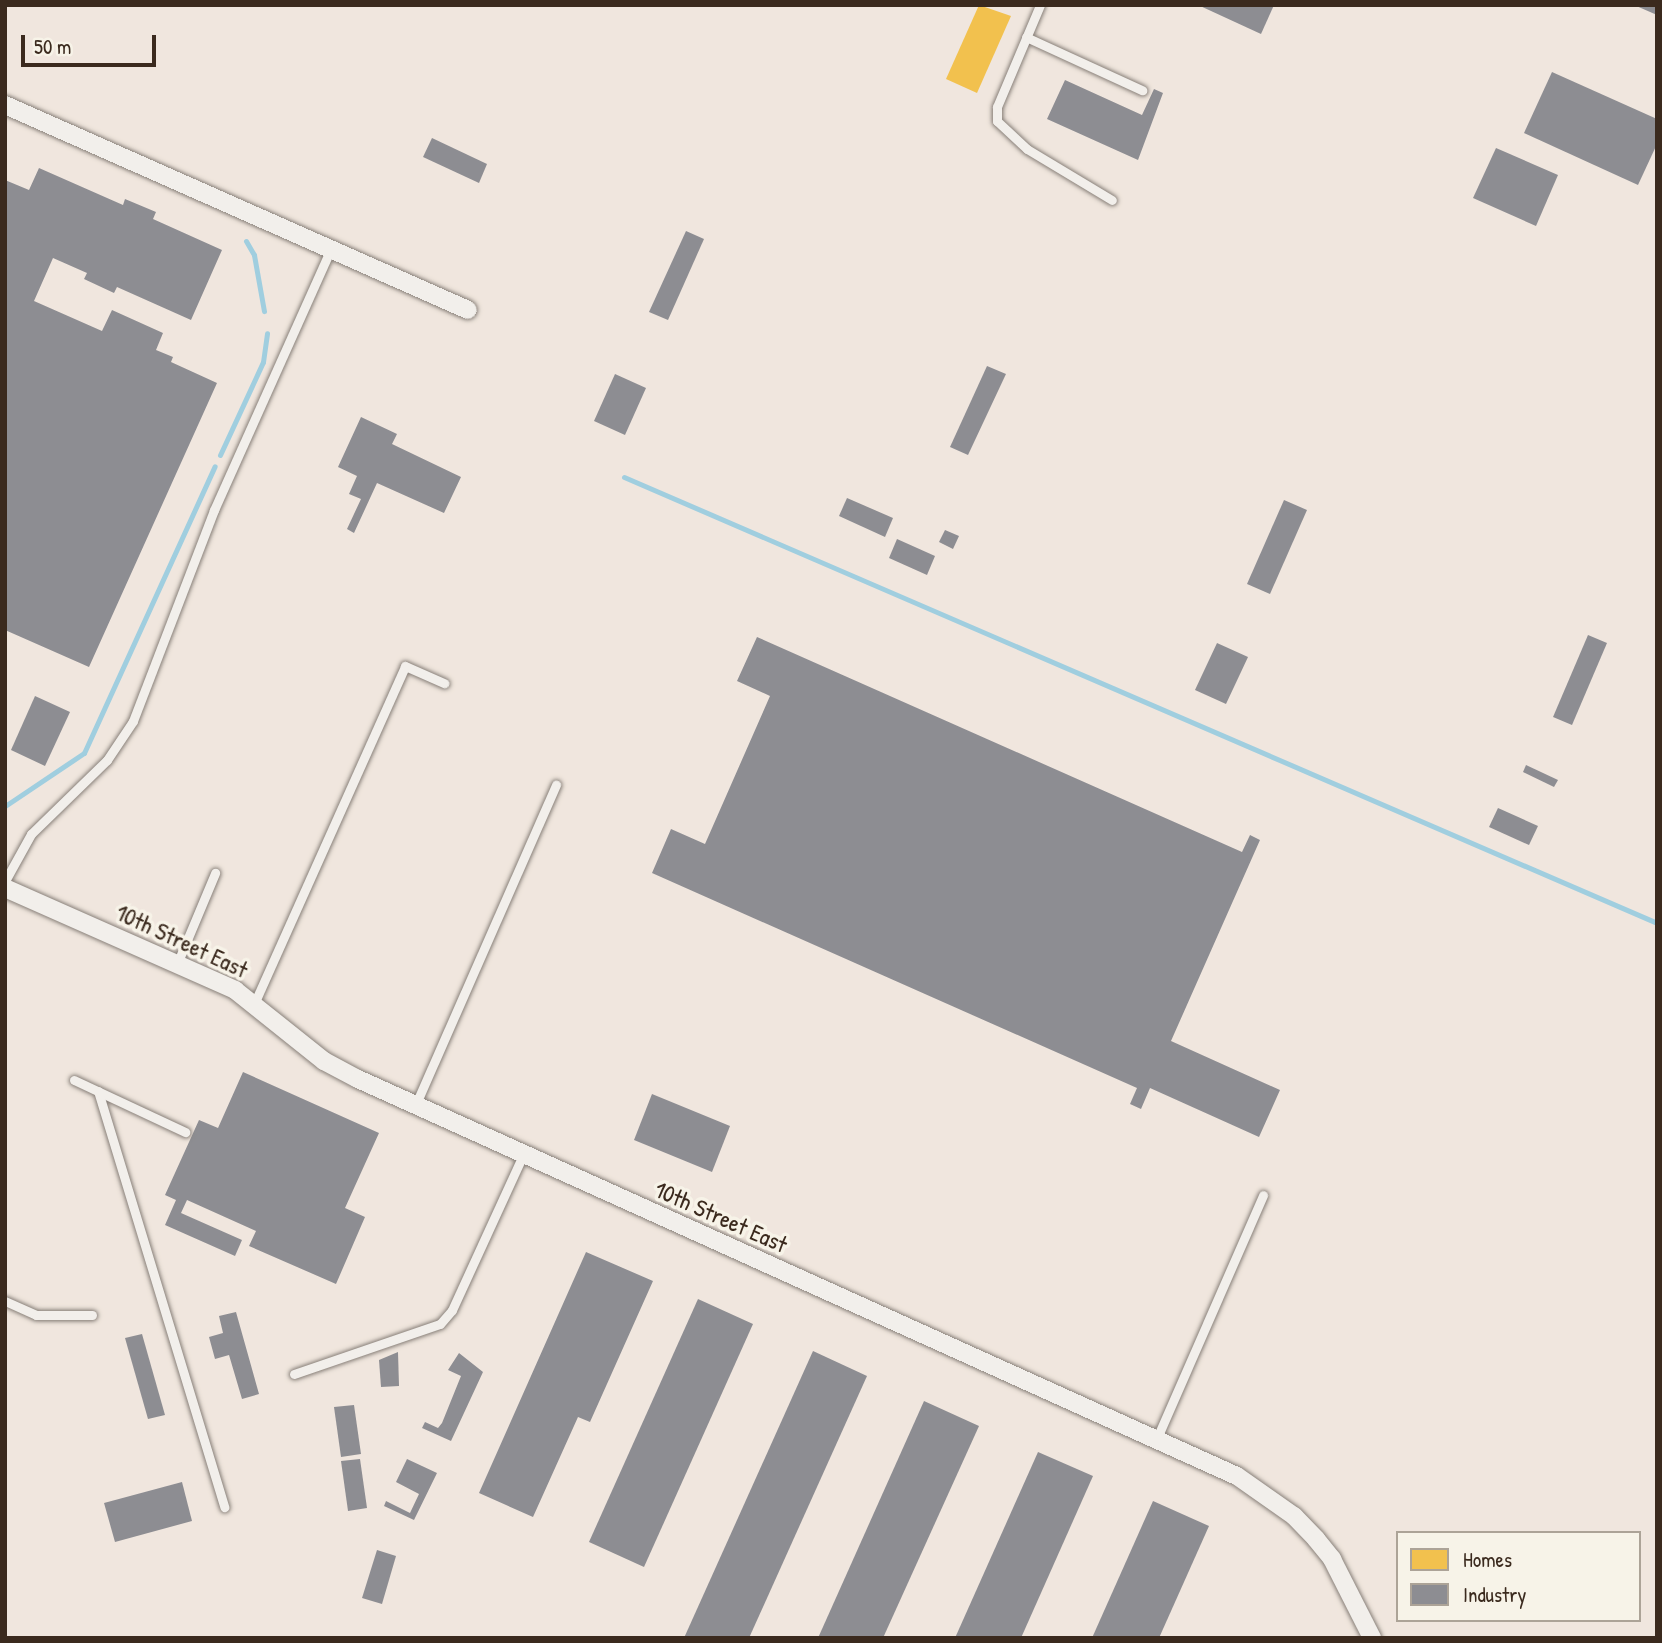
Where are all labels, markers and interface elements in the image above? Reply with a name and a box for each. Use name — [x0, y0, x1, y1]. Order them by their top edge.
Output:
scale bar — [24, 21, 159, 65]
text: 50 m — [34, 32, 71, 61]
street label: 10th Street East — [111, 898, 253, 984]
street label: 10th Street East — [650, 1175, 792, 1259]
legend — [1396, 1531, 1641, 1622]
text: Homes — [1463, 1545, 1512, 1574]
text: Industry — [1463, 1580, 1526, 1609]

